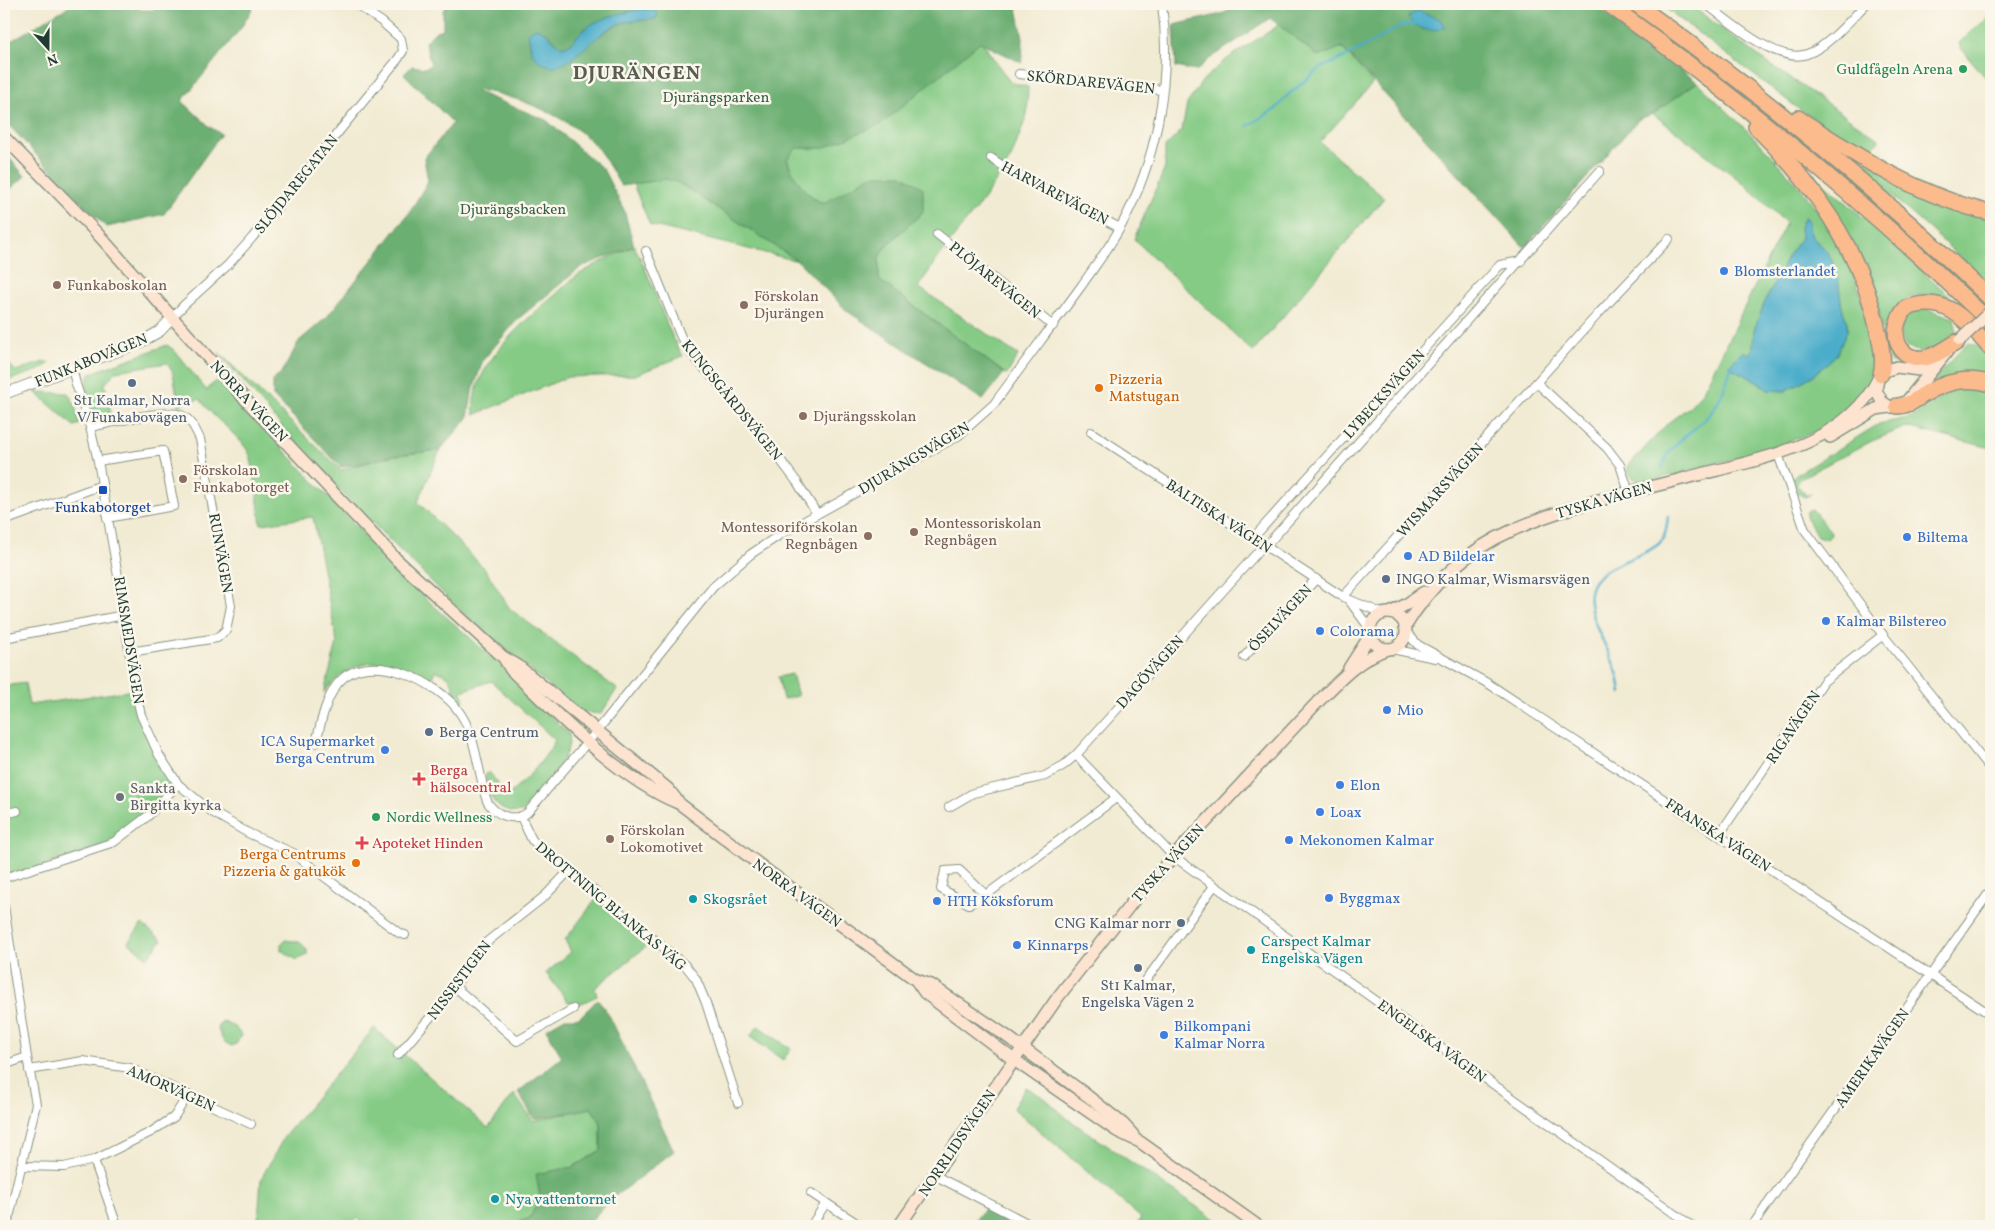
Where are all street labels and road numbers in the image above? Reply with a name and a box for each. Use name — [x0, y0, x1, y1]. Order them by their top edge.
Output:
street label: SKÖRDAREVÄGEN — [1026, 66, 1156, 101]
street label: SLÖJDAREGATAN — [250, 131, 344, 239]
street label: HARVAREVÄGEN — [997, 157, 1112, 231]
street label: PLÖJAREVÄGEN — [944, 238, 1044, 325]
street label: FUNKABOVÄGEN — [32, 329, 151, 394]
street label: KUNGSGÅRDSVÄGEN — [675, 336, 786, 466]
street label: LYBECKSVÄGEN — [1339, 346, 1431, 444]
street label: NORRA VÄGEN — [204, 356, 292, 448]
street label: DJURÄNGSVÄGEN — [855, 418, 974, 501]
street label: WISMARSVÄGEN — [1393, 439, 1489, 543]
street label: BALTISKA VÄGEN — [1161, 475, 1275, 559]
street label: TYSKA VÄGEN — [1554, 478, 1655, 525]
street label: RUNVÄGEN — [202, 511, 237, 595]
street label: RIMSMEDSVÄGEN — [107, 575, 148, 706]
street label: ÖSELVÄGEN — [1244, 581, 1318, 657]
street label: DAGÖVÄGEN — [1112, 632, 1190, 714]
street label: RIGAVÄGEN — [1762, 687, 1826, 769]
street label: FRANSKA VÄGEN — [1660, 794, 1774, 878]
street label: TYSKA VÄGEN — [1128, 820, 1210, 908]
street label: DROTTNING BLANKAS VÄG — [530, 838, 690, 977]
street label: NORRA VÄGEN — [747, 855, 845, 934]
street label: NISSESTIGEN — [423, 937, 497, 1025]
street label: ENGELSKA VÄGEN — [1372, 996, 1490, 1089]
street label: AMERIKAVÄGEN — [1831, 1005, 1915, 1113]
street label: AMORVÄGEN — [123, 1061, 218, 1118]
street label: NORRLIDSVÄGEN — [915, 1086, 1002, 1201]

